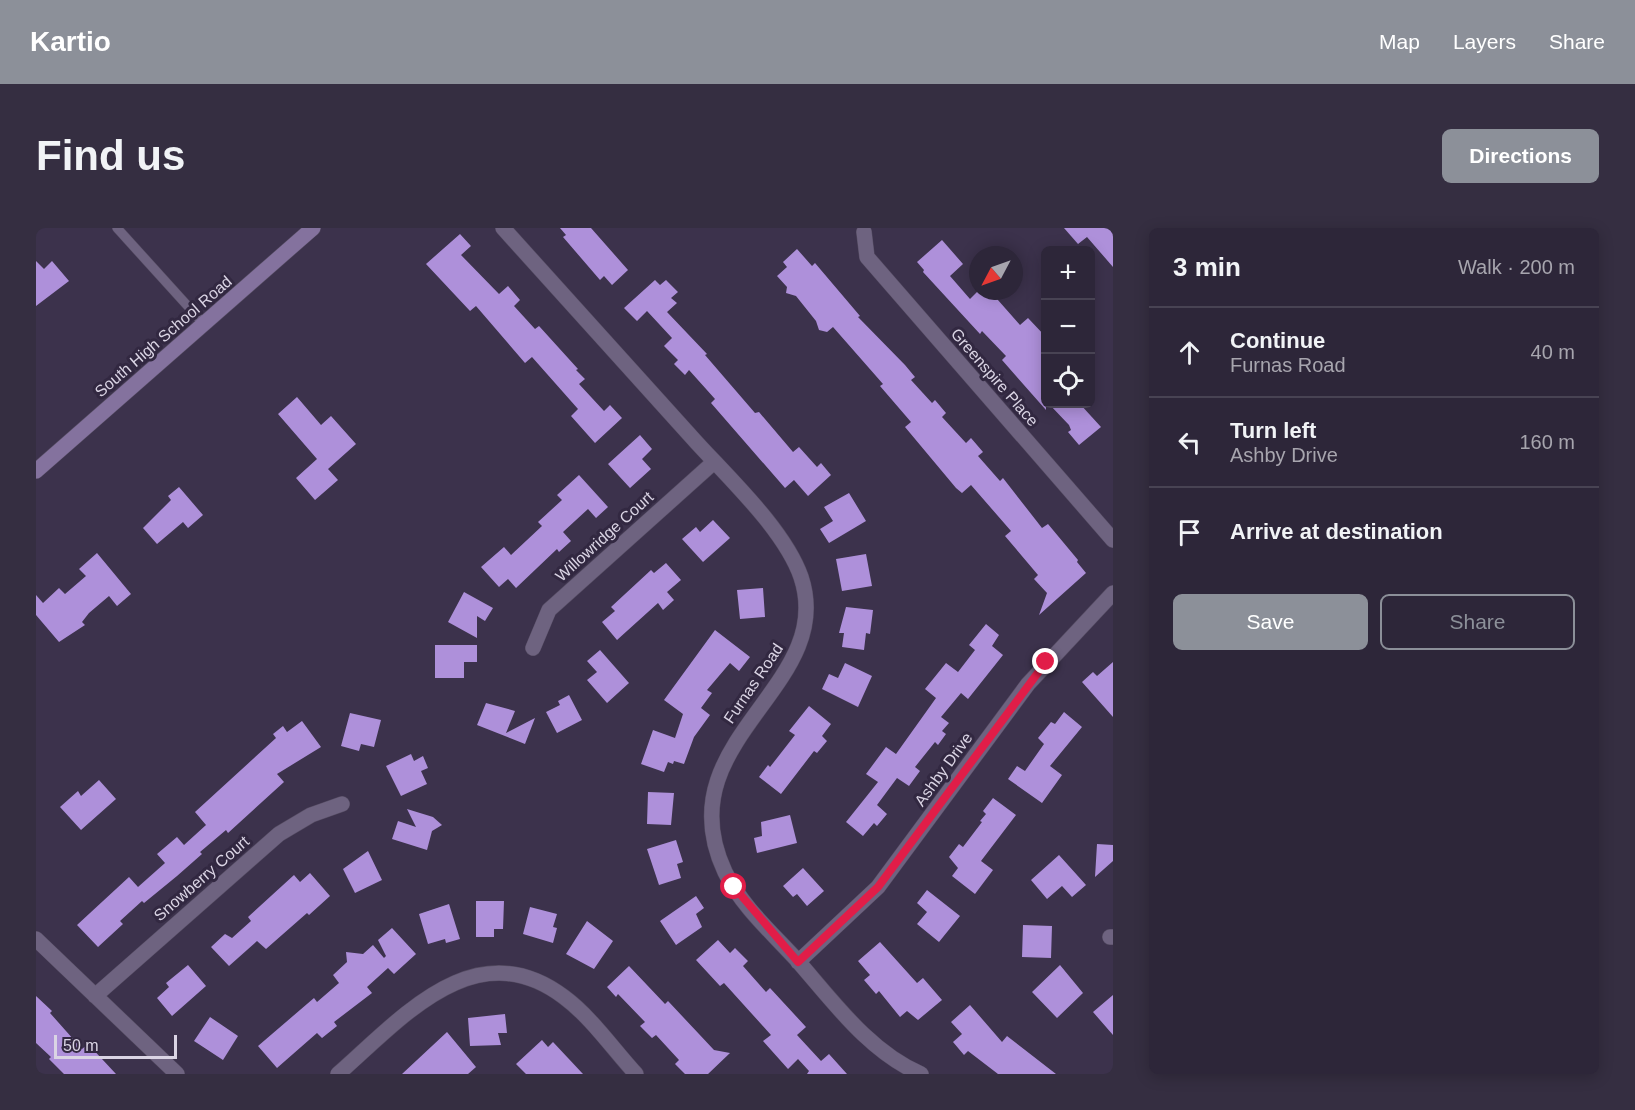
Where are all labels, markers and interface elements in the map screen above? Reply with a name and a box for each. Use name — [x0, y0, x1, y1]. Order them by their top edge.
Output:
text: Kartio — [30, 26, 111, 57]
text: Map — [1379, 30, 1420, 53]
text: Layers — [1453, 30, 1516, 53]
text: Share — [1549, 30, 1605, 53]
button: Directions — [1442, 129, 1599, 183]
text: Find us — [36, 132, 185, 179]
north arrow — [969, 246, 1023, 300]
map controls — [1041, 246, 1095, 408]
button: + — [1041, 246, 1095, 300]
text: 3 min — [1173, 252, 1241, 282]
text: Walk · 200 m — [1458, 256, 1575, 278]
street label: South High School Road — [92, 272, 235, 400]
button: − — [1041, 300, 1095, 354]
street label: Greenspire Place — [948, 325, 1042, 430]
text: Continue — [1230, 328, 1325, 353]
icon: ahead — [1173, 336, 1206, 369]
text: 40 m — [1531, 341, 1575, 363]
button: locate — [1041, 354, 1095, 408]
text: Furnas Road — [1230, 354, 1346, 376]
text: Turn left — [1230, 418, 1316, 443]
icon: left — [1173, 426, 1206, 459]
text: 160 m — [1519, 431, 1575, 453]
text: Ashby Drive — [1230, 444, 1338, 466]
street label: Willowridge Court — [552, 488, 657, 585]
icon: arrive — [1173, 516, 1206, 549]
text: Arrive at destination — [1230, 519, 1443, 544]
button: Save — [1173, 594, 1368, 650]
button: Share — [1380, 594, 1575, 650]
street label: Furnas Road — [721, 640, 786, 726]
route end — [1032, 648, 1058, 674]
street label: Ashby Drive — [911, 729, 976, 809]
street label: Snowberry Court — [150, 832, 253, 924]
route start — [720, 873, 746, 899]
scale bar — [54, 1032, 177, 1060]
text: 50 m — [63, 1037, 99, 1054]

